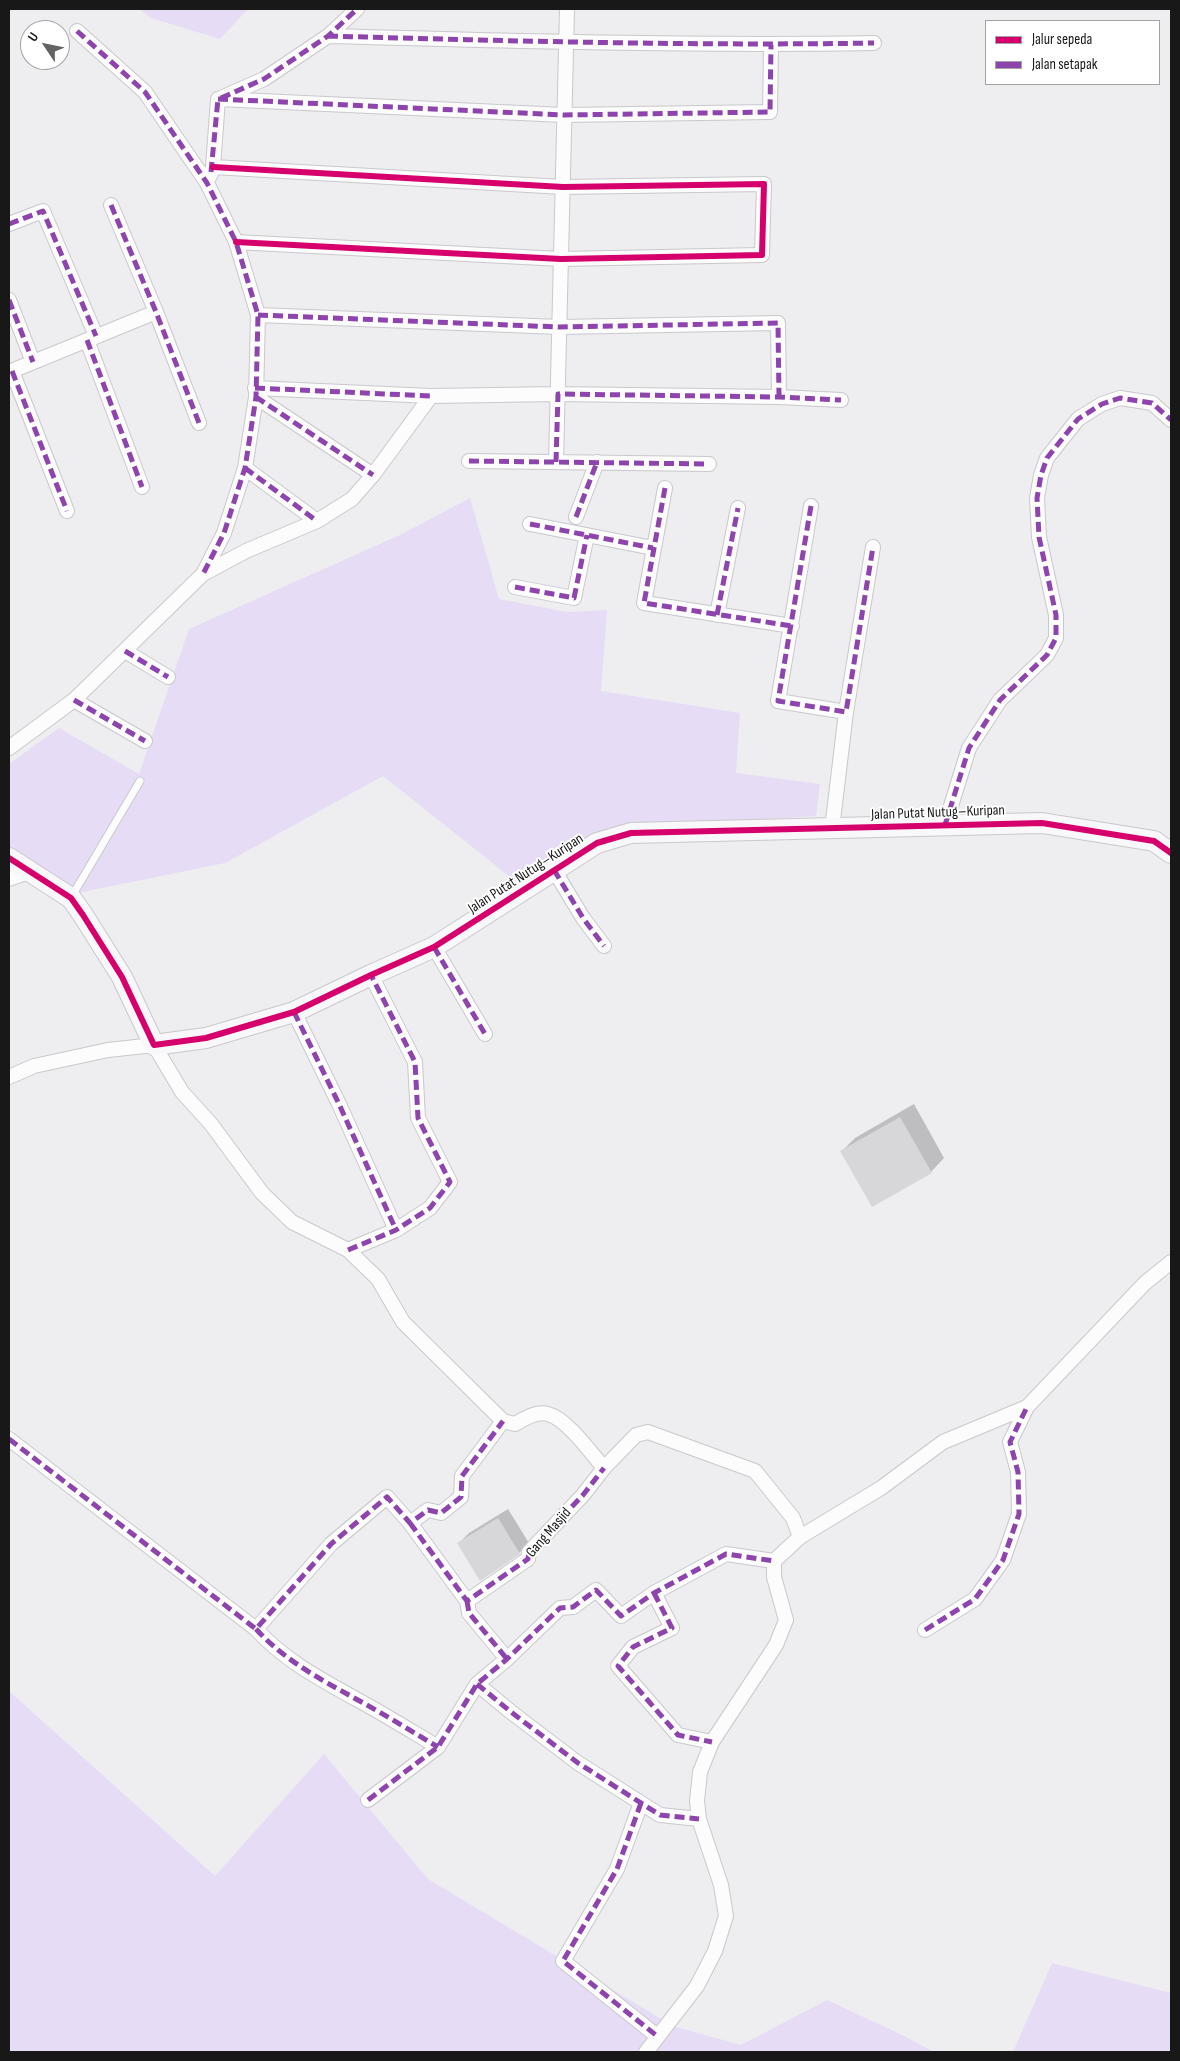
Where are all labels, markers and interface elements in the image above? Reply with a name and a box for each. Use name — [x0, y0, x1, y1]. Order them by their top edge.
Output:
north arrow — [20, 20, 70, 70]
legend — [985, 20, 1160, 85]
text: U — [24, 29, 42, 45]
text: Jalur sepeda — [1032, 30, 1092, 49]
text: Jalan setapak — [1032, 55, 1098, 74]
street label: Jalan Putat Nutug–Kuripan — [871, 802, 1005, 824]
street label: Jalan Putat Nutug–Kuripan — [465, 830, 587, 918]
street label: Gang Masjid — [523, 1505, 575, 1561]

